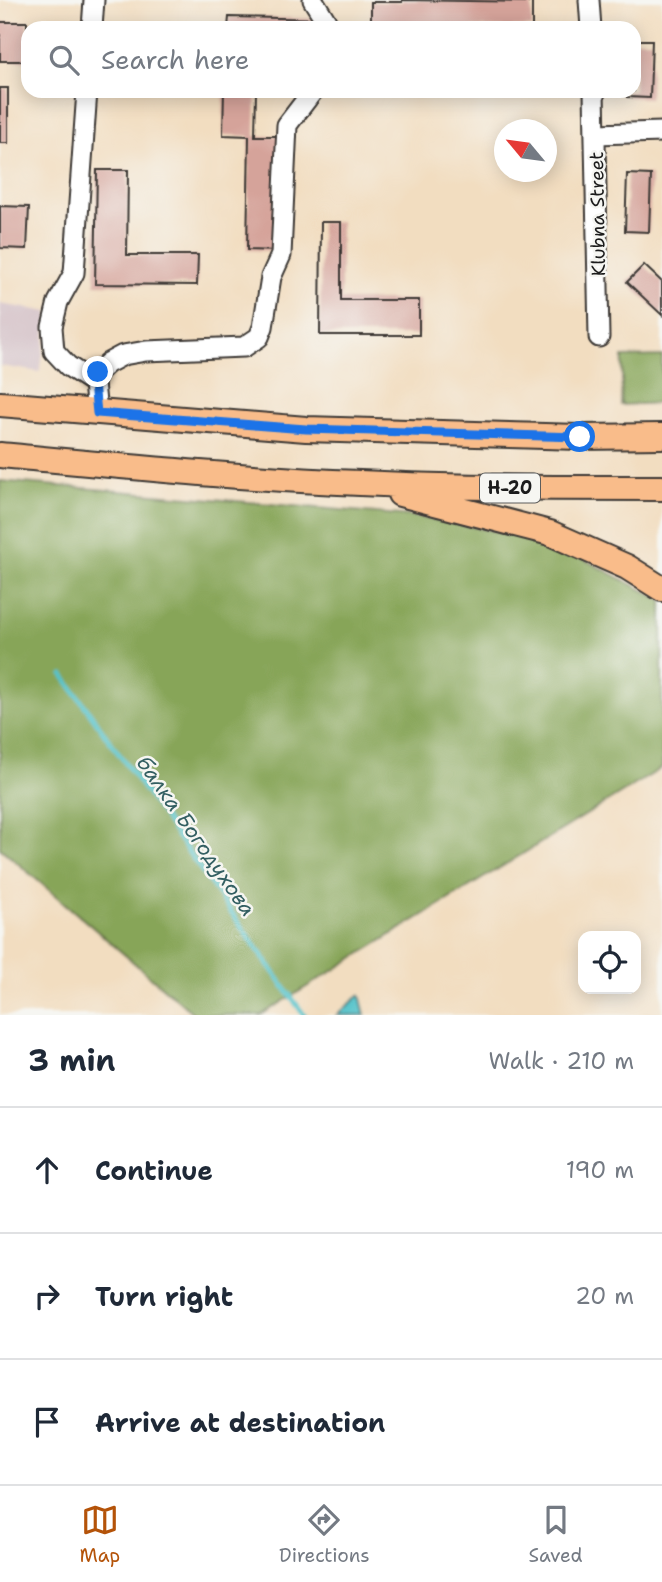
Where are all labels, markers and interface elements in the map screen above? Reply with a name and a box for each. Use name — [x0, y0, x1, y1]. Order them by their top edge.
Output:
search box — [21, 21, 641, 98]
icon: search — [45, 41, 83, 79]
text: Search here — [101, 42, 250, 77]
north arrow — [494, 119, 557, 182]
street label: Klubna Street — [584, 151, 611, 277]
route end — [82, 356, 113, 387]
route start — [564, 421, 595, 452]
road number: Н-20 — [480, 474, 540, 502]
water label: балка Богодухова — [130, 750, 262, 922]
map controls — [578, 931, 641, 994]
button: locate — [578, 931, 641, 994]
text: 3 min — [28, 1040, 115, 1081]
text: Walk · 210 m — [489, 1046, 634, 1076]
icon: ahead — [28, 1151, 66, 1189]
text: Continue — [95, 1153, 213, 1188]
text: 190 m — [566, 1155, 634, 1185]
icon: right — [28, 1277, 66, 1315]
text: Turn right — [95, 1279, 233, 1314]
text: 20 m — [575, 1281, 634, 1311]
icon: arrive — [28, 1403, 66, 1441]
text: Arrive at destination — [95, 1405, 385, 1440]
tab: Map — [79, 1501, 120, 1568]
tab: Directions — [279, 1501, 370, 1568]
tab: Saved — [529, 1501, 583, 1568]

